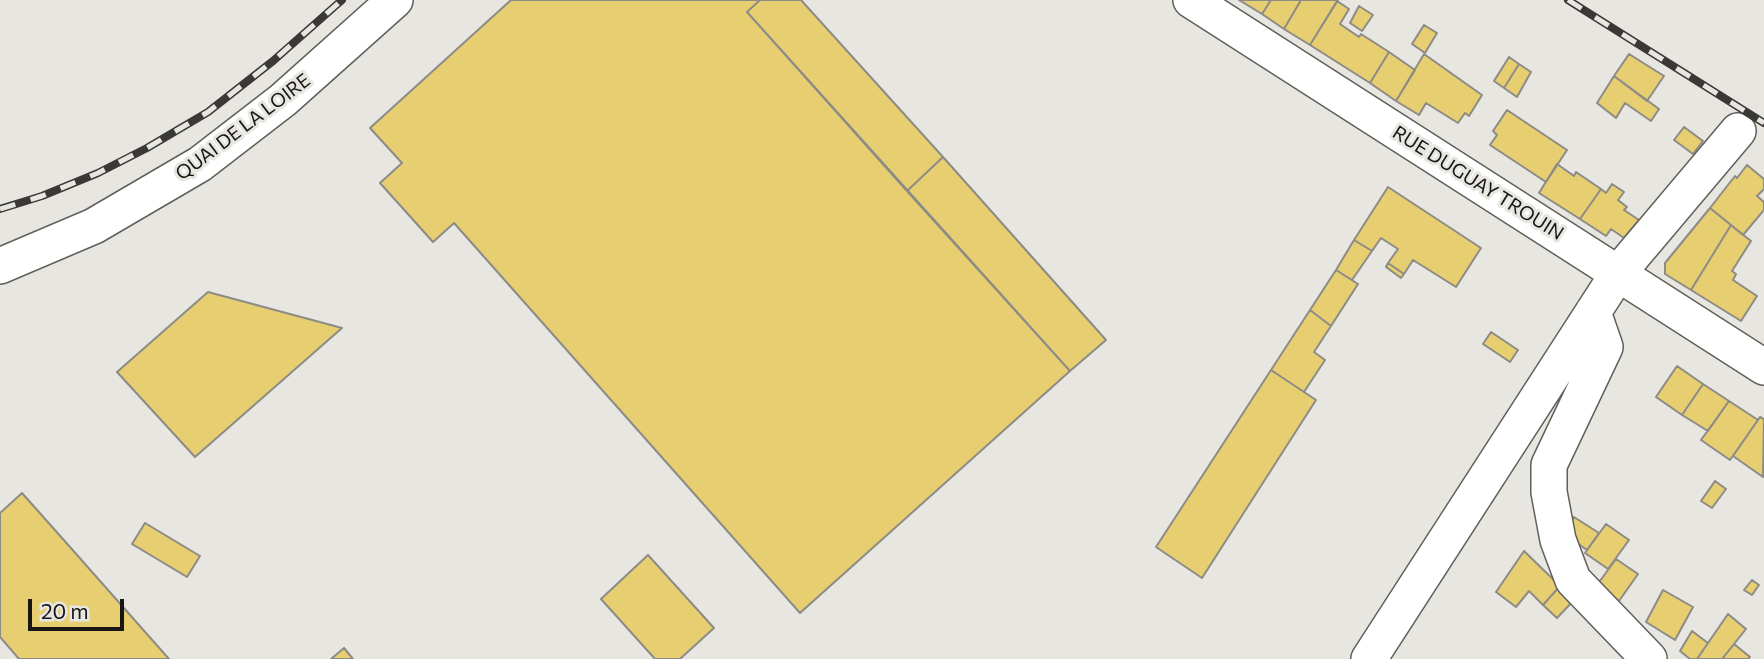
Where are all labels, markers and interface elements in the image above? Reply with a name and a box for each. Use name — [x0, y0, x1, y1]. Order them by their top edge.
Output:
street label: QUAI DE LA LOIRE — [171, 69, 315, 185]
street label: RUE DUGUAY TROUIN — [1388, 121, 1568, 245]
scale bar — [32, 586, 128, 630]
text: 20 m — [41, 598, 89, 623]

